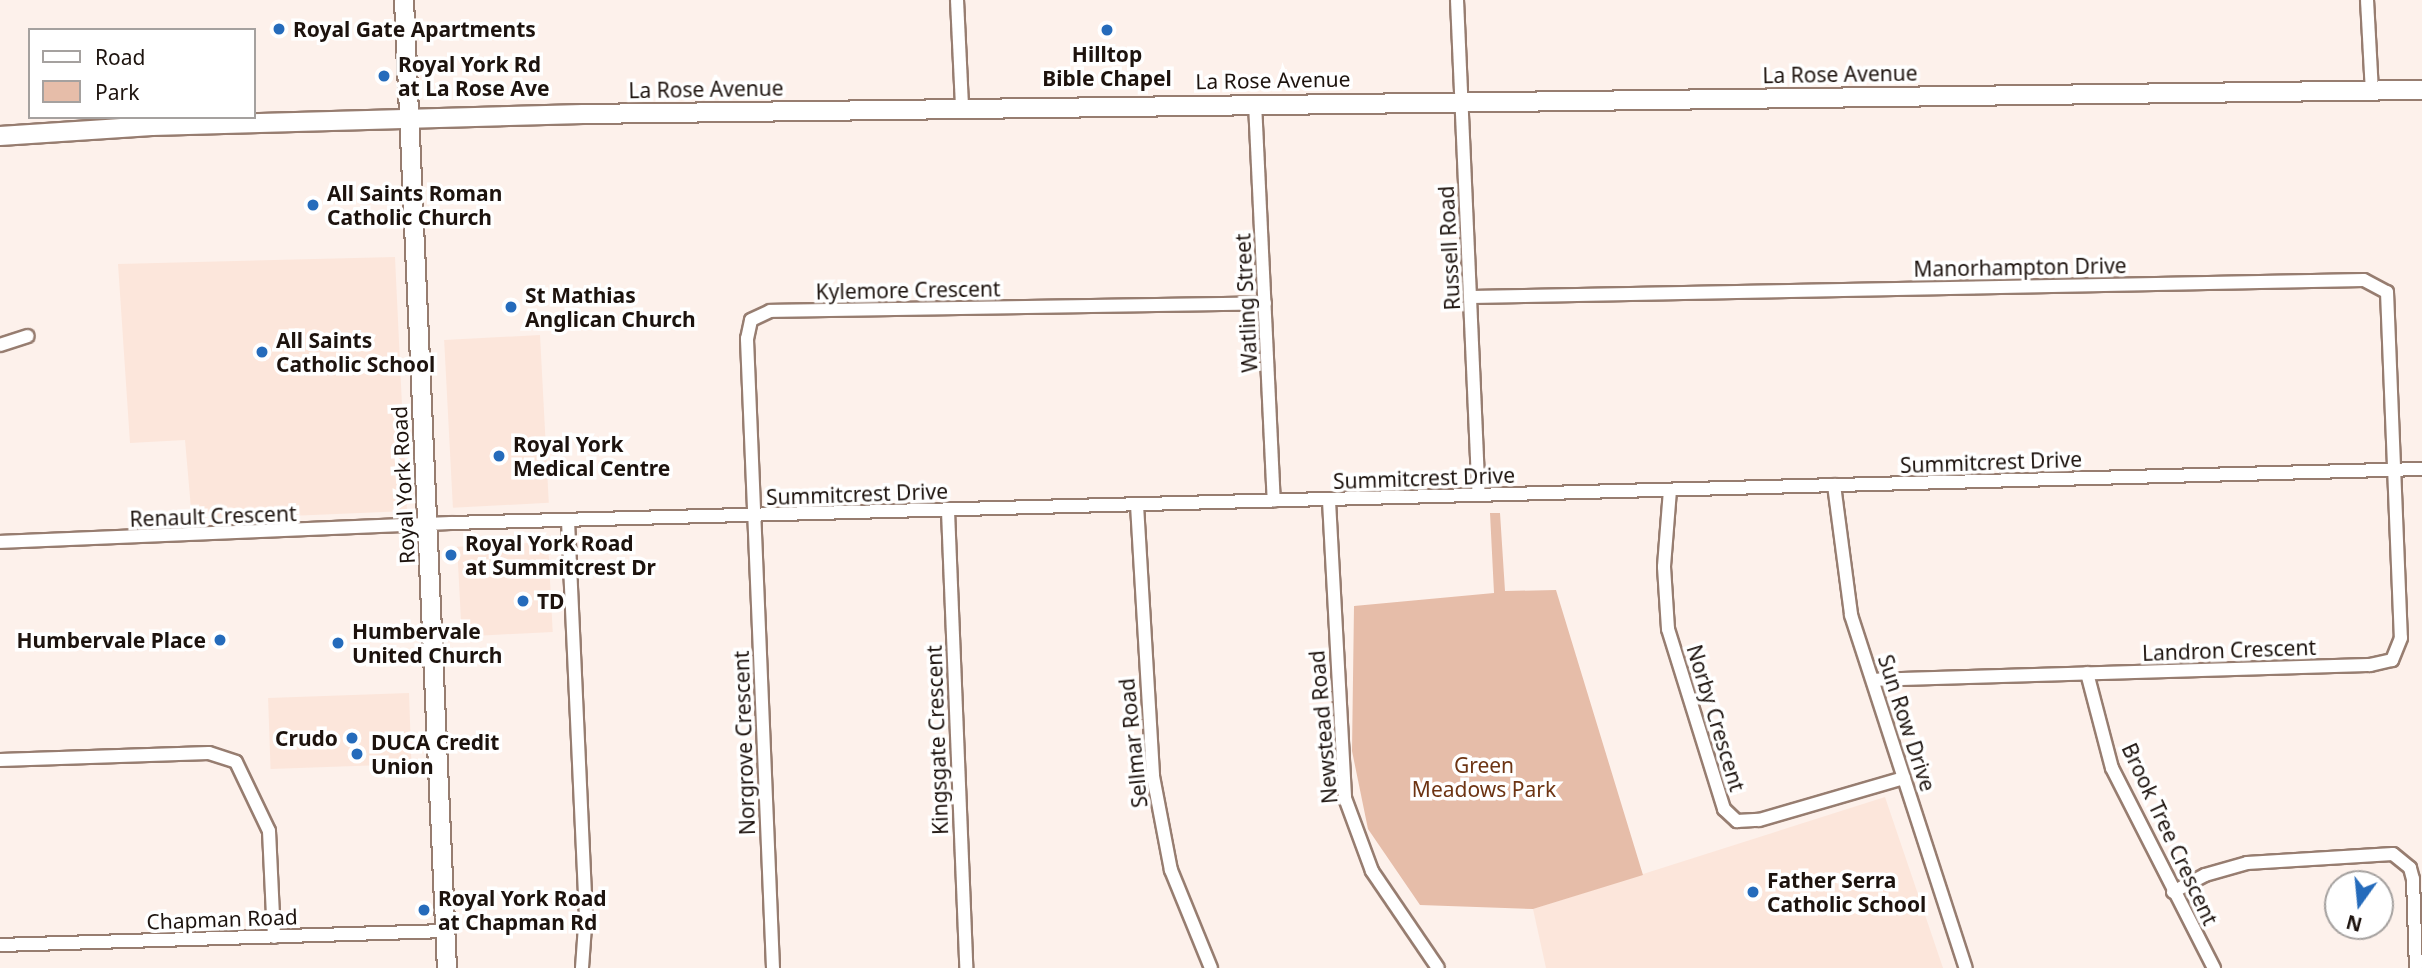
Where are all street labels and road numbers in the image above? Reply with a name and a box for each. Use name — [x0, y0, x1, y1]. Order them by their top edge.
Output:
street label: La Rose Avenue — [1762, 60, 1918, 88]
street label: La Rose Avenue — [1195, 66, 1351, 94]
street label: La Rose Avenue — [628, 75, 784, 103]
street label: Russell Road — [1433, 185, 1465, 311]
street label: Watling Street — [1230, 233, 1262, 373]
street label: Manorhampton Drive — [1913, 253, 2127, 281]
street label: Kylemore Crescent — [815, 276, 1001, 304]
street label: Royal York Road — [386, 405, 420, 565]
street label: Summitcrest Drive — [1900, 446, 2082, 478]
street label: Summitcrest Drive — [1333, 462, 1515, 494]
street label: Summitcrest Drive — [766, 478, 948, 510]
street label: Renault Crescent — [129, 500, 297, 532]
street label: Landron Crescent — [2142, 634, 2316, 666]
street label: Norby Crescent — [1682, 642, 1750, 794]
street label: Kingsgate Crescent — [921, 645, 953, 835]
street label: Newstead Road — [1304, 649, 1342, 805]
street label: Norgrove Crescent — [728, 650, 760, 836]
street label: Sun Row Drive — [1873, 651, 1941, 795]
street label: Sellmar Road — [1114, 677, 1152, 809]
street label: Brook Tree Crescent — [2117, 739, 2223, 929]
street label: Chapman Road — [146, 904, 298, 934]

